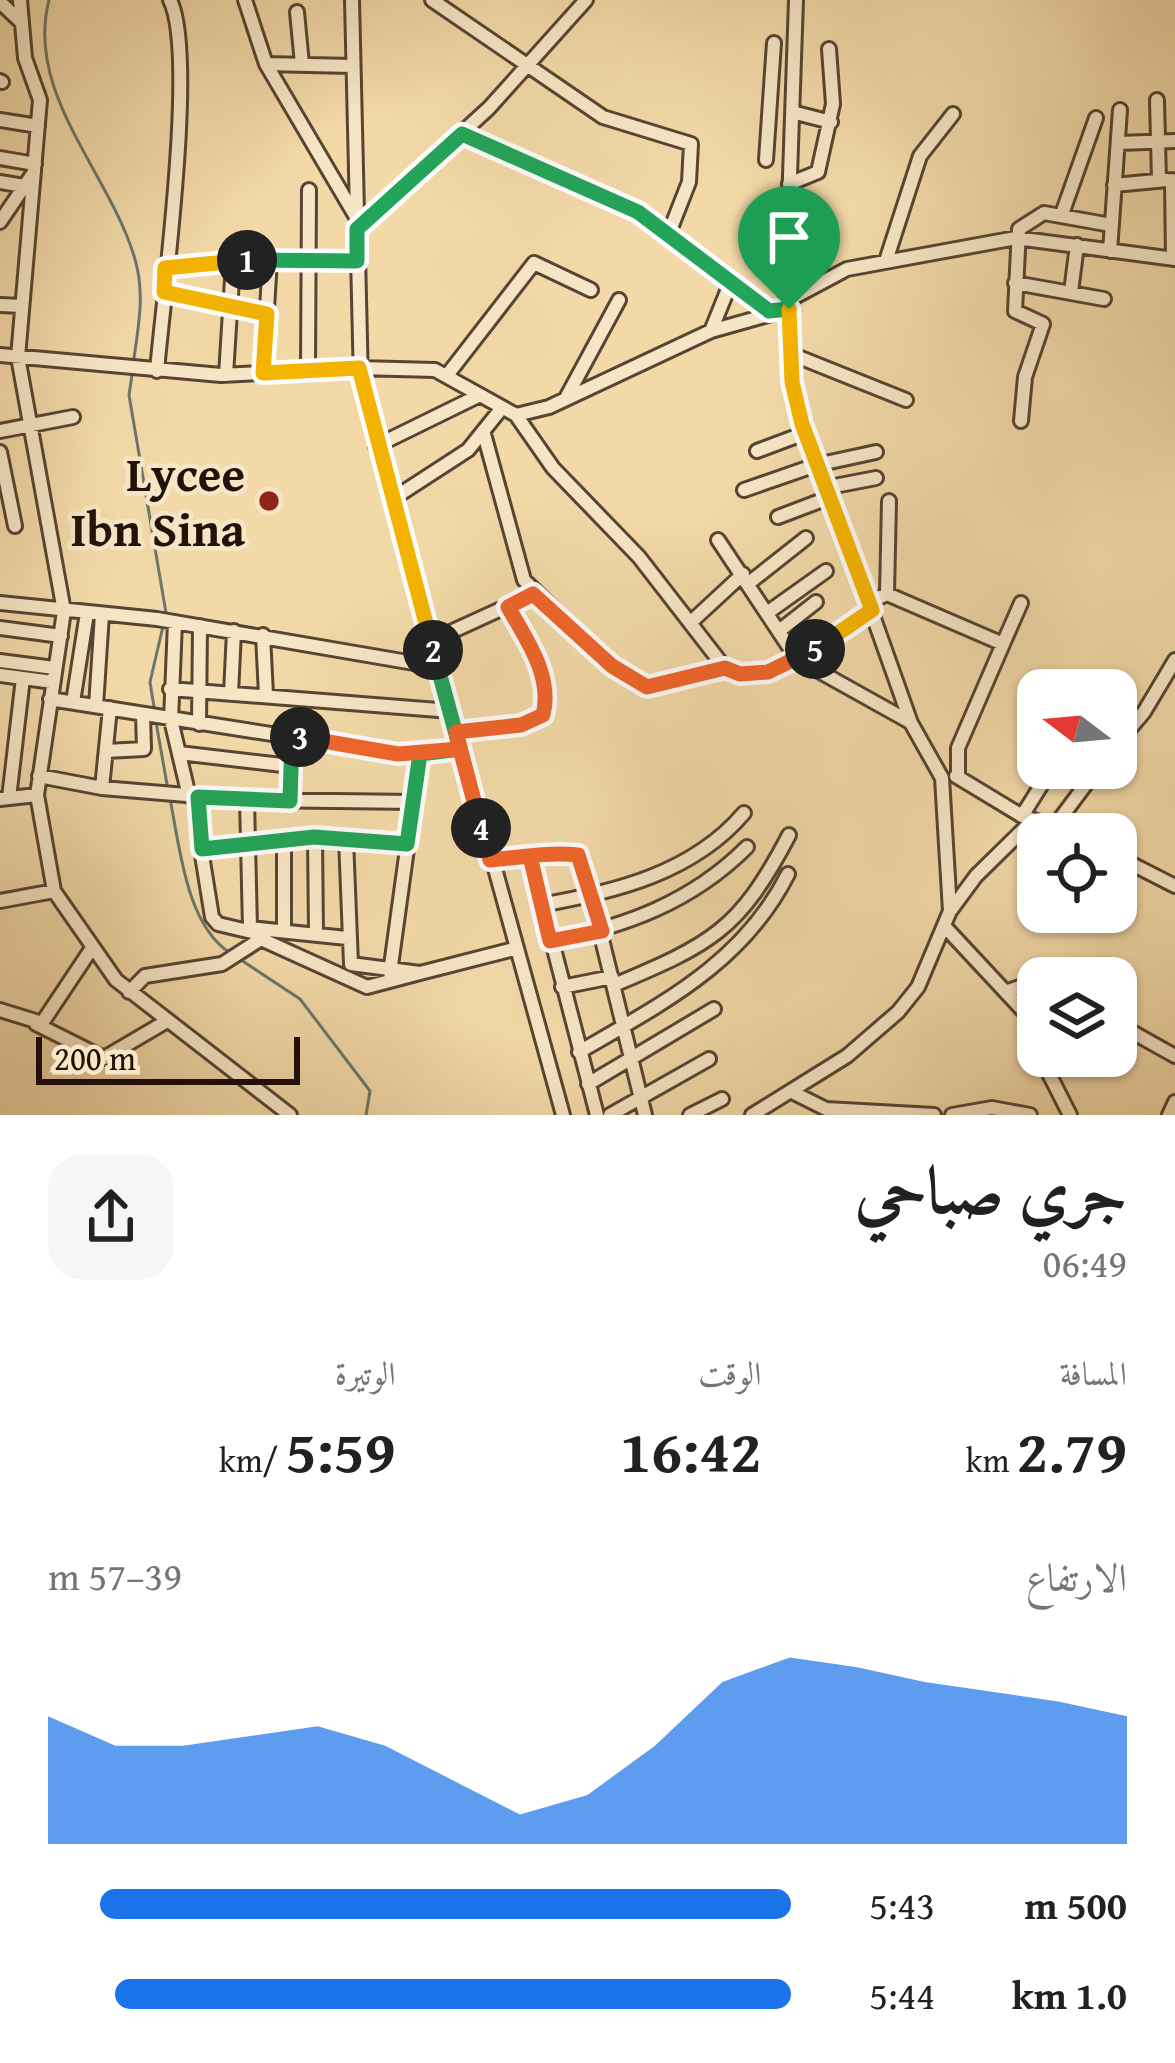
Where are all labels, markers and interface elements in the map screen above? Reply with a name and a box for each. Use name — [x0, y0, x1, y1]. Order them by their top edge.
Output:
pin — [738, 186, 840, 309]
icon: arrive — [756, 204, 822, 270]
pin: 1 — [217, 230, 277, 290]
text: 1 — [238, 236, 256, 284]
place label: Lycee Ibn Sina — [71, 438, 245, 564]
marker: Lycee Ibn Sina — [256, 488, 282, 514]
pin: 5 — [785, 619, 845, 679]
pin: 2 — [403, 620, 463, 680]
text: 5 — [806, 625, 824, 673]
text: 2 — [424, 626, 442, 674]
north arrow — [1017, 669, 1137, 789]
map controls — [1017, 669, 1137, 1077]
pin: 3 — [270, 707, 330, 767]
text: 3 — [291, 713, 309, 761]
pin: 4 — [451, 798, 511, 858]
text: 4 — [472, 804, 490, 852]
button: locate — [1017, 813, 1137, 933]
button: layers — [1017, 957, 1137, 1077]
scale bar — [36, 1031, 300, 1084]
text: 200 m — [54, 1034, 136, 1082]
text: جري صباحي — [855, 1140, 1127, 1237]
button: share — [48, 1154, 174, 1280]
text: 06:49 — [1042, 1234, 1127, 1291]
text: الوتيرة — [335, 1349, 396, 1397]
text: الوقت — [698, 1349, 761, 1397]
text: المسافة — [1060, 1349, 1127, 1397]
text: 5:59 — [285, 1406, 396, 1494]
text: 16:42 — [620, 1406, 761, 1494]
text: 2.79 — [1017, 1406, 1127, 1494]
text: /km — [219, 1436, 285, 1484]
text: km — [966, 1436, 1017, 1484]
text: 39–57 m — [48, 1547, 182, 1604]
text: الارتفاع — [1026, 1548, 1127, 1605]
text: 5:43 — [869, 1876, 935, 1933]
text: 500 m — [1024, 1876, 1127, 1933]
text: 5:44 — [869, 1966, 935, 2023]
text: 1.0 km — [1011, 1966, 1127, 2023]

